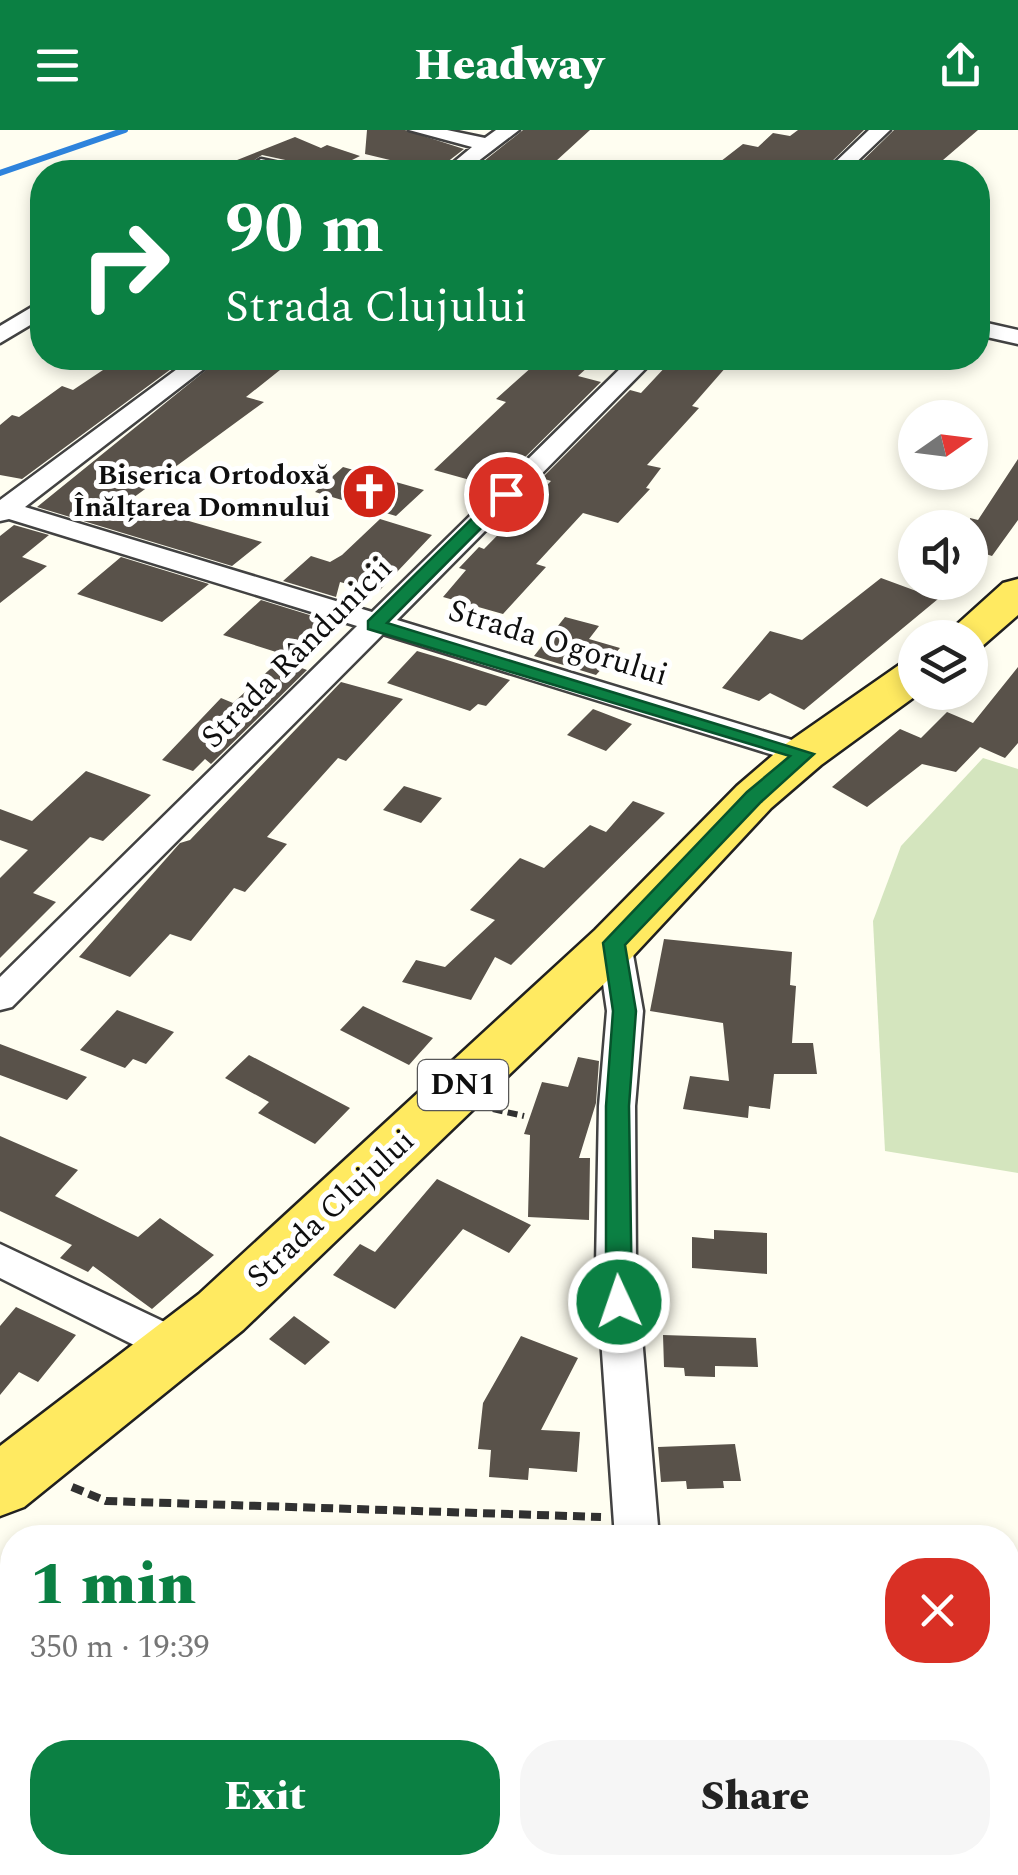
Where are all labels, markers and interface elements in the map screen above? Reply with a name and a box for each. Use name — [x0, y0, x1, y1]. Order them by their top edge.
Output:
text: Headway — [414, 31, 604, 100]
icon: menu — [30, 38, 85, 93]
icon: share — [933, 38, 988, 93]
text: 90 m — [225, 177, 384, 283]
icon: right — [60, 200, 190, 330]
text: Strada Clujului — [225, 273, 528, 342]
north arrow — [898, 400, 988, 490]
map controls — [898, 400, 988, 710]
pin — [464, 452, 549, 537]
place label: Biserica Ortodoxă Înălțarea Domnului — [73, 454, 331, 529]
church icon: Biserica Ortodoxă Înălțarea Domnului — [339, 461, 399, 521]
icon: arrive — [479, 467, 534, 522]
button: sound — [898, 510, 988, 600]
street label: Strada Rândunicii — [190, 546, 404, 760]
street label: Strada Ogorului — [442, 586, 674, 700]
button: layers — [898, 620, 988, 710]
road number: DN1 — [418, 1060, 508, 1110]
street label: Strada Clujului — [236, 1118, 426, 1300]
position arrow — [567, 1250, 671, 1354]
text: 1 min — [30, 1539, 196, 1631]
button: close — [885, 1558, 990, 1663]
text: 350 m · 19:39 — [30, 1623, 210, 1672]
button: Exit — [30, 1740, 500, 1855]
button: Share — [520, 1740, 990, 1855]

